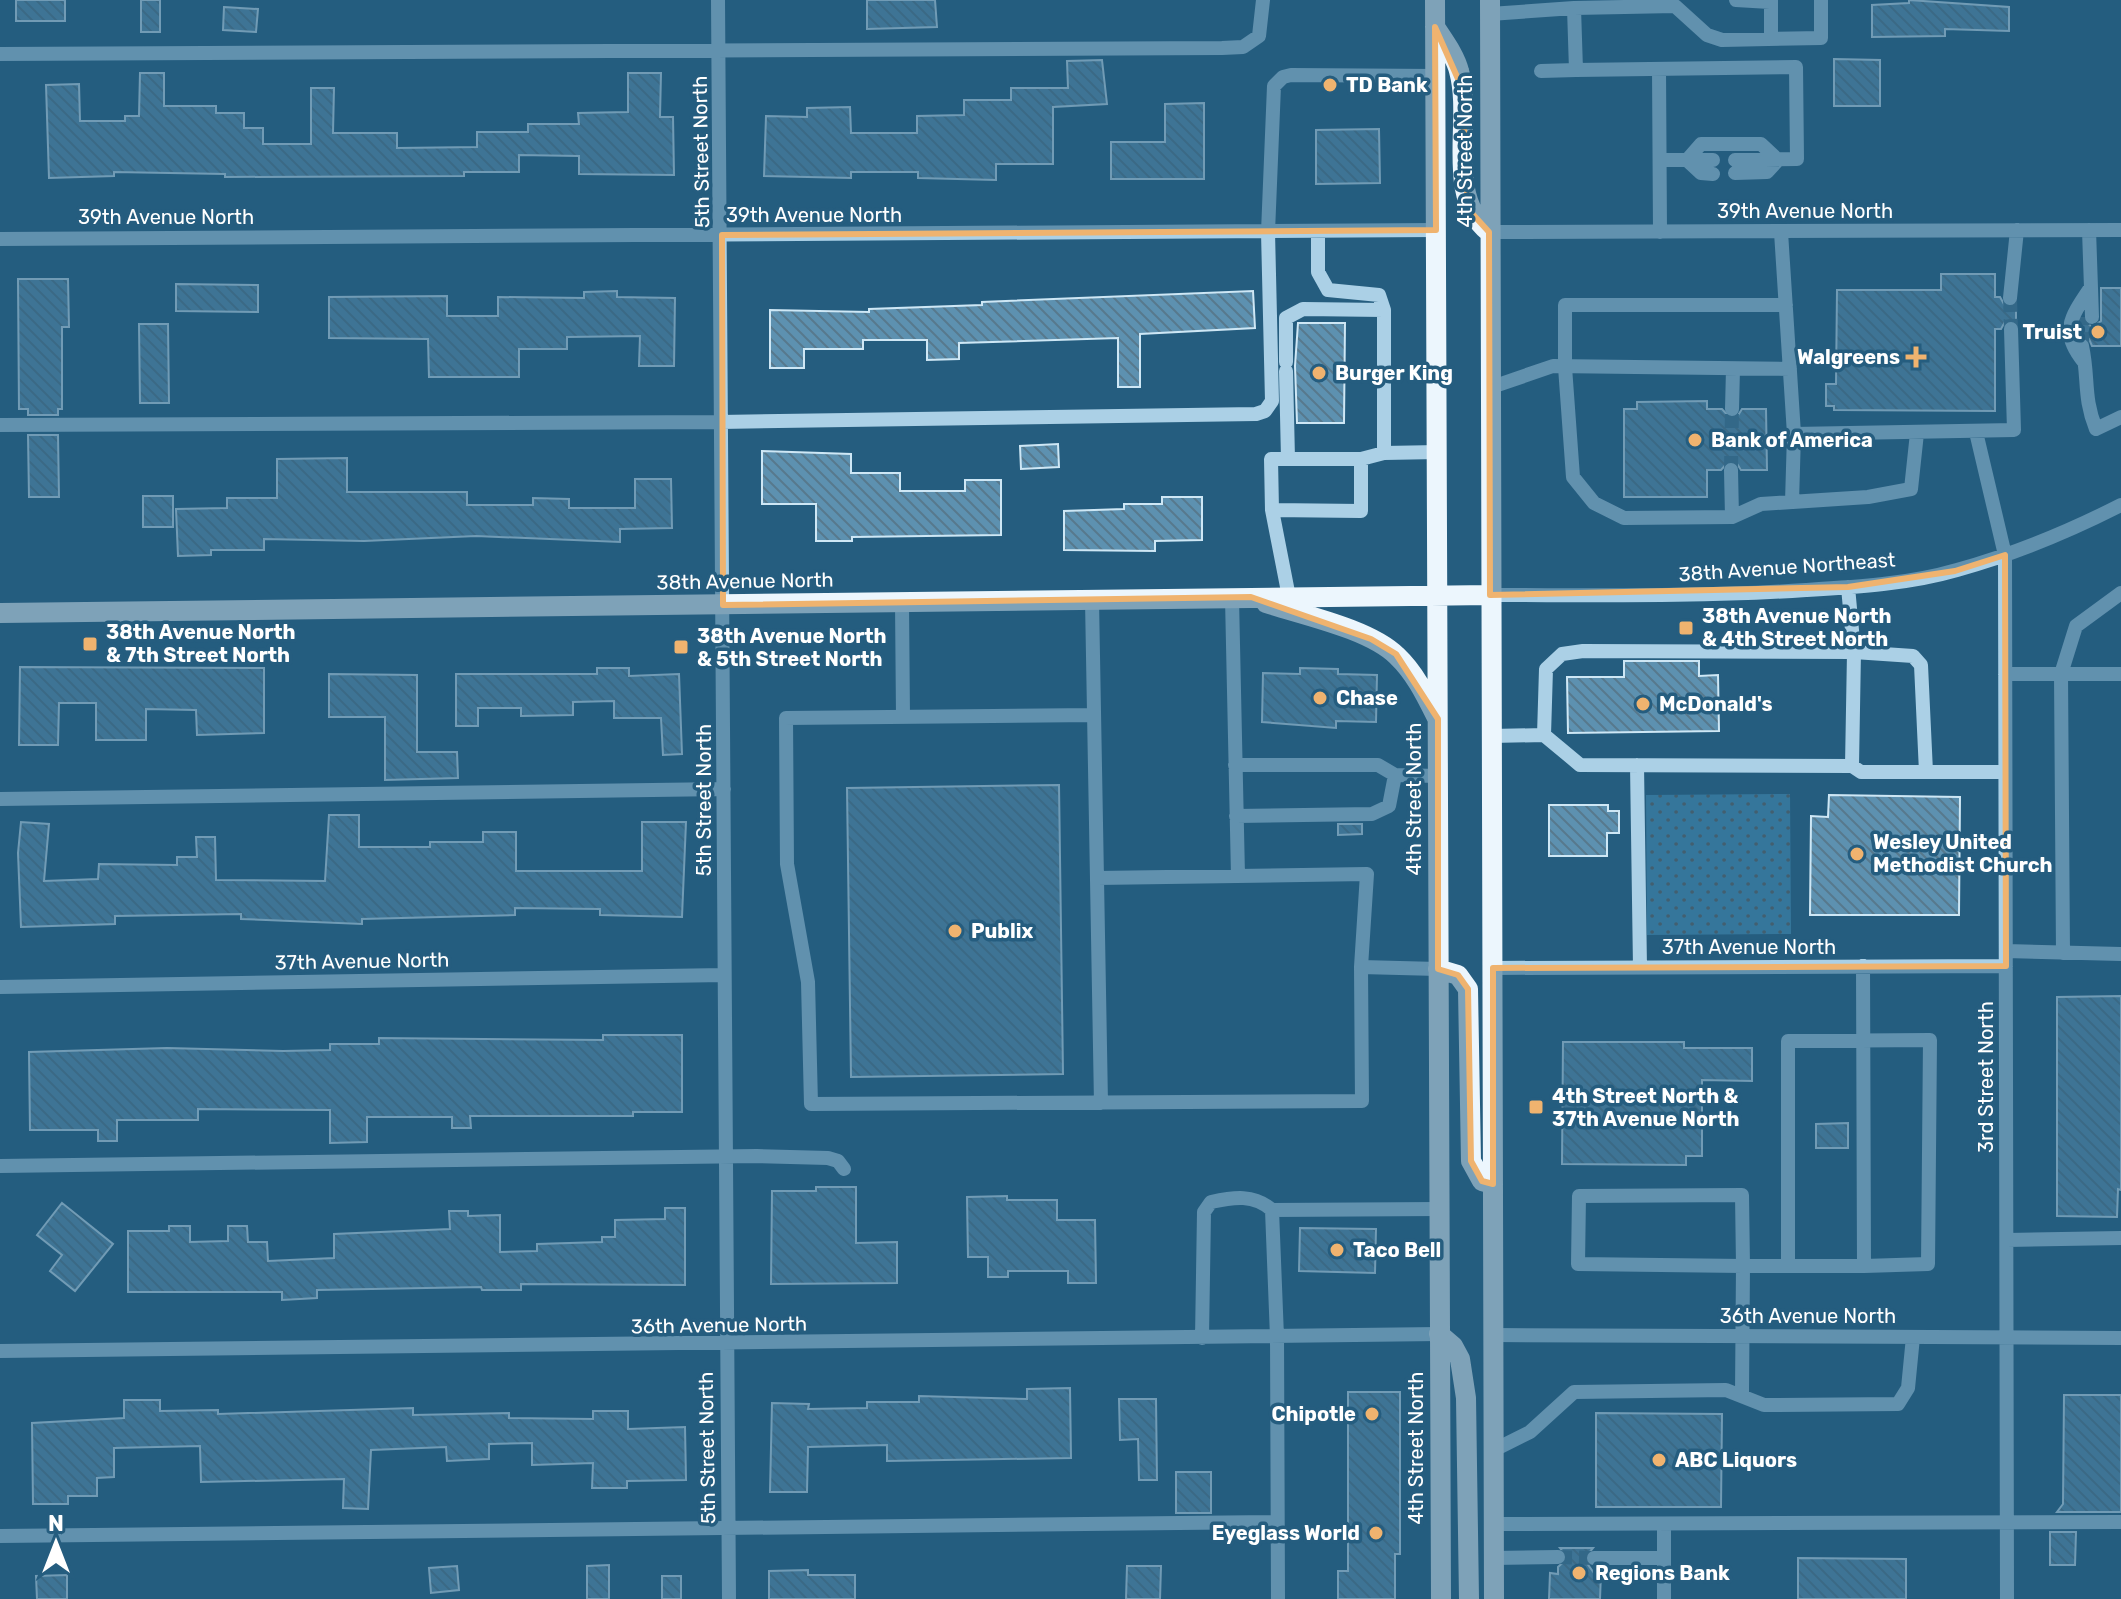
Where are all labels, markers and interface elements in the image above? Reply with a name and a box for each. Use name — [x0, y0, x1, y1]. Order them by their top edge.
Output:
place label: TD Bank — [1346, 73, 1428, 97]
street label: 4th Street North — [1453, 74, 1477, 228]
street label: 5th Street North — [688, 76, 714, 228]
marker: TD Bank — [1321, 76, 1339, 94]
street label: 39th Avenue North — [1717, 199, 1893, 223]
street label: 39th Avenue North — [726, 203, 902, 227]
street label: 39th Avenue North — [78, 205, 254, 229]
place label: Truist — [2022, 320, 2082, 344]
marker: Truist — [2089, 323, 2107, 341]
place label: Walgreens — [1797, 345, 1900, 369]
marker: Walgreens — [1907, 348, 1925, 366]
place label: Burger King — [1335, 361, 1453, 385]
marker: Burger King — [1310, 364, 1328, 382]
place label: Bank of America — [1711, 428, 1873, 452]
marker: Bank of America — [1686, 431, 1704, 449]
street label: 38th Avenue Northeast — [1678, 547, 1896, 587]
street label: 38th Avenue North — [656, 567, 834, 595]
place label: 38th Avenue North & 4th Street North — [1702, 604, 1892, 651]
marker: 38th Avenue North & 4th Street North — [1677, 619, 1695, 637]
place label: 38th Avenue North & 7th Street North — [106, 620, 296, 667]
place label: 38th Avenue North & 5th Street North — [697, 624, 887, 671]
marker: 38th Avenue North & 7th Street North — [81, 635, 99, 653]
marker: 38th Avenue North & 5th Street North — [672, 638, 690, 656]
place label: Chase — [1336, 686, 1398, 710]
marker: Chase — [1311, 689, 1329, 707]
place label: McDonald's — [1659, 692, 1772, 716]
marker: McDonald's — [1634, 695, 1652, 713]
street label: 4th Street North — [1402, 722, 1426, 876]
street label: 5th Street North — [692, 724, 716, 876]
place label: Wesley United Methodist Church — [1873, 830, 2053, 877]
marker: Wesley United Methodist Church — [1848, 845, 1866, 863]
place label: Publix — [971, 919, 1033, 943]
marker: Publix — [946, 922, 964, 940]
street label: 37th Avenue North — [1662, 935, 1836, 959]
street label: 37th Avenue North — [275, 947, 449, 975]
street label: 3rd Street North — [1974, 1001, 1998, 1153]
place label: 4th Street North & 37th Avenue North — [1552, 1084, 1740, 1131]
marker: 4th Street North & 37th Avenue North — [1527, 1098, 1545, 1116]
place label: Taco Bell — [1353, 1238, 1441, 1262]
marker: Taco Bell — [1328, 1241, 1346, 1259]
street label: 36th Avenue North — [1720, 1304, 1896, 1328]
street label: 36th Avenue North — [631, 1311, 807, 1339]
street label: 4th Street North — [1404, 1371, 1428, 1525]
street label: 5th Street North — [694, 1372, 720, 1524]
place label: Chipotle — [1272, 1402, 1356, 1426]
marker: Chipotle — [1363, 1405, 1381, 1423]
place label: ABC Liquors — [1675, 1448, 1797, 1472]
marker: ABC Liquors — [1650, 1451, 1668, 1469]
north arrow — [16, 1503, 96, 1583]
text: N — [48, 1510, 64, 1537]
place label: Eyeglass World — [1212, 1521, 1360, 1545]
marker: Eyeglass World — [1367, 1524, 1385, 1542]
place label: Regions Bank — [1595, 1561, 1730, 1585]
marker: Regions Bank — [1570, 1564, 1588, 1582]

